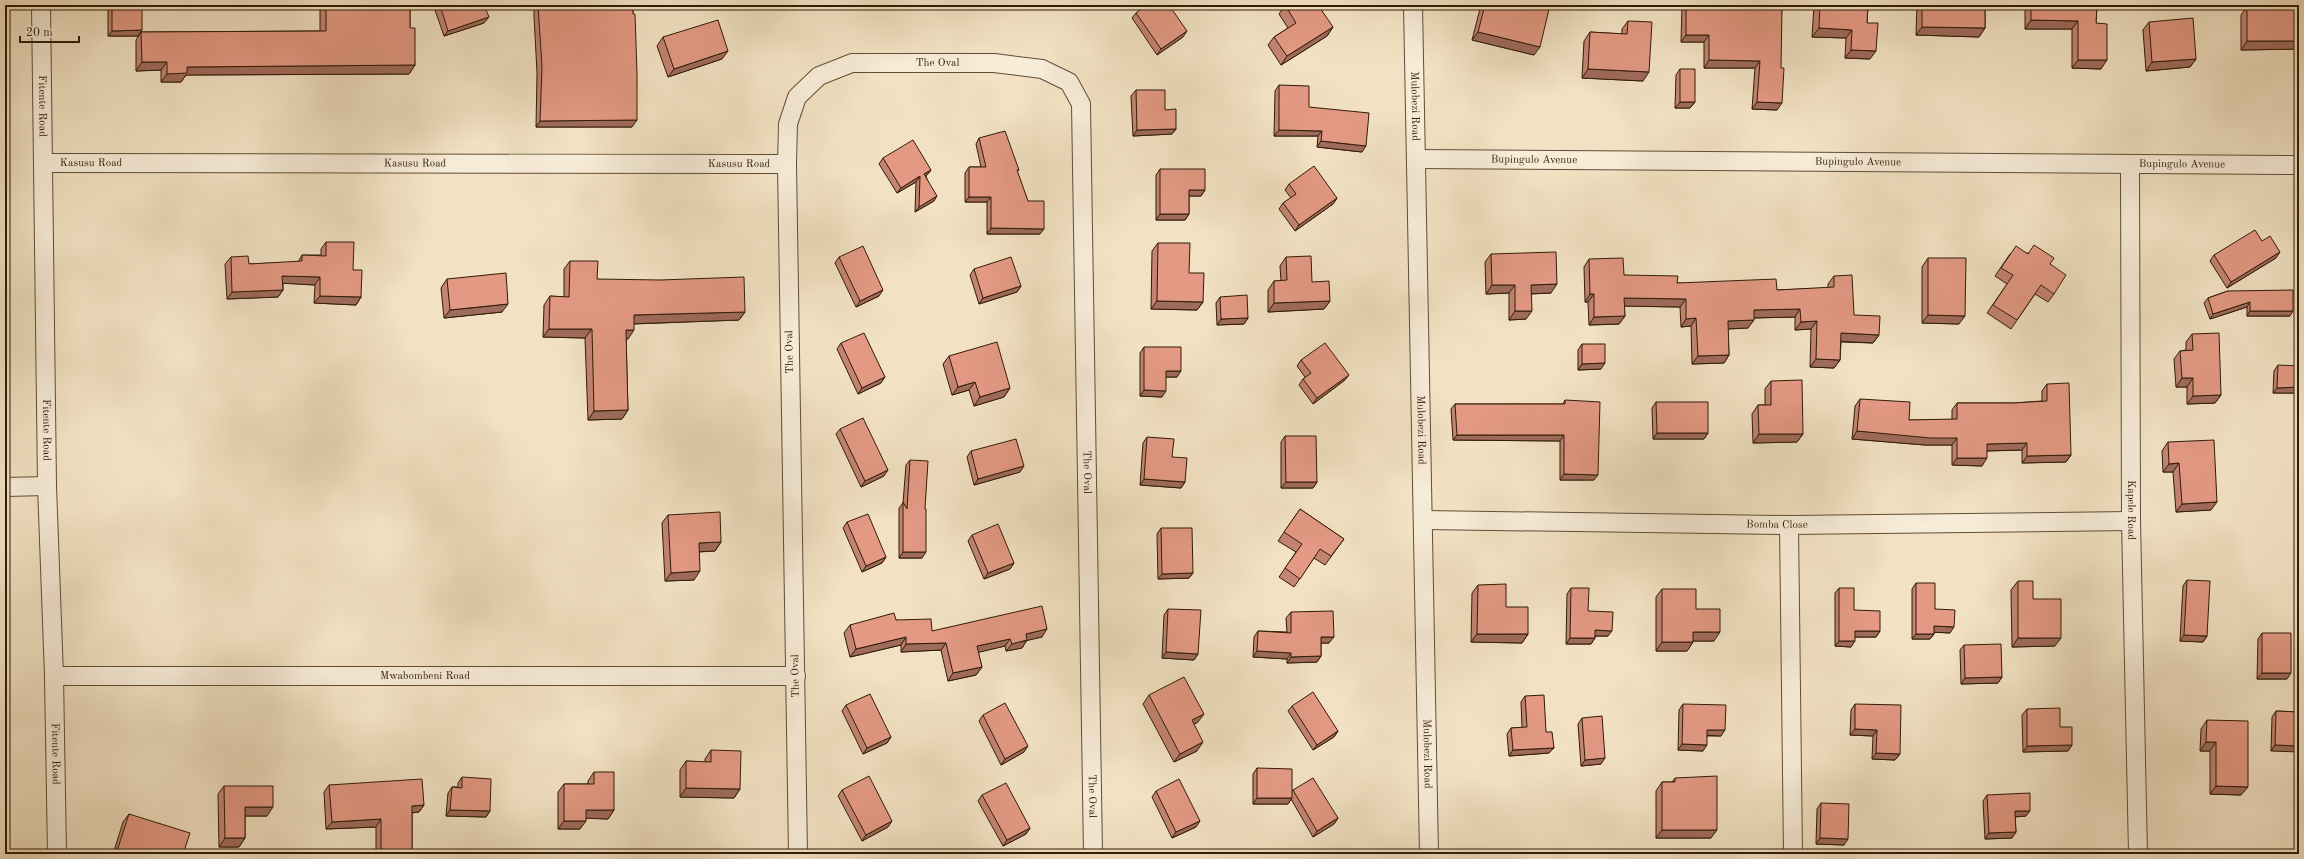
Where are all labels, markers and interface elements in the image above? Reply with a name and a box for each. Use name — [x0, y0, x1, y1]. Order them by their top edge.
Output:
scale bar — [20, 18, 79, 44]
text: 20 m — [26, 27, 53, 39]
street label: The Oval — [916, 58, 959, 69]
street label: Mulobezi Road — [1409, 71, 1421, 141]
street label: Fitente Road — [36, 75, 48, 137]
street label: Bupingulo Avenue — [1491, 154, 1577, 166]
street label: Bupingulo Avenue — [1815, 156, 1901, 168]
street label: Kasusu Road — [60, 158, 123, 169]
street label: Kasusu Road — [384, 158, 447, 169]
street label: Kasusu Road — [708, 158, 771, 169]
street label: Bupingulo Avenue — [2139, 158, 2225, 170]
street label: The Oval — [784, 330, 796, 374]
street label: Mulobezi Road — [1415, 395, 1427, 465]
street label: Fitente Road — [40, 399, 52, 461]
street label: The Oval — [1081, 450, 1093, 494]
street label: Kapele Road — [2125, 480, 2137, 540]
street label: Bomba Close — [1746, 519, 1808, 531]
street label: The Oval — [790, 654, 802, 698]
street label: Mwabombeni Road — [380, 671, 470, 682]
street label: Mulobezi Road — [1421, 719, 1433, 789]
street label: Fitente Road — [49, 723, 61, 785]
street label: The Oval — [1086, 774, 1098, 818]

